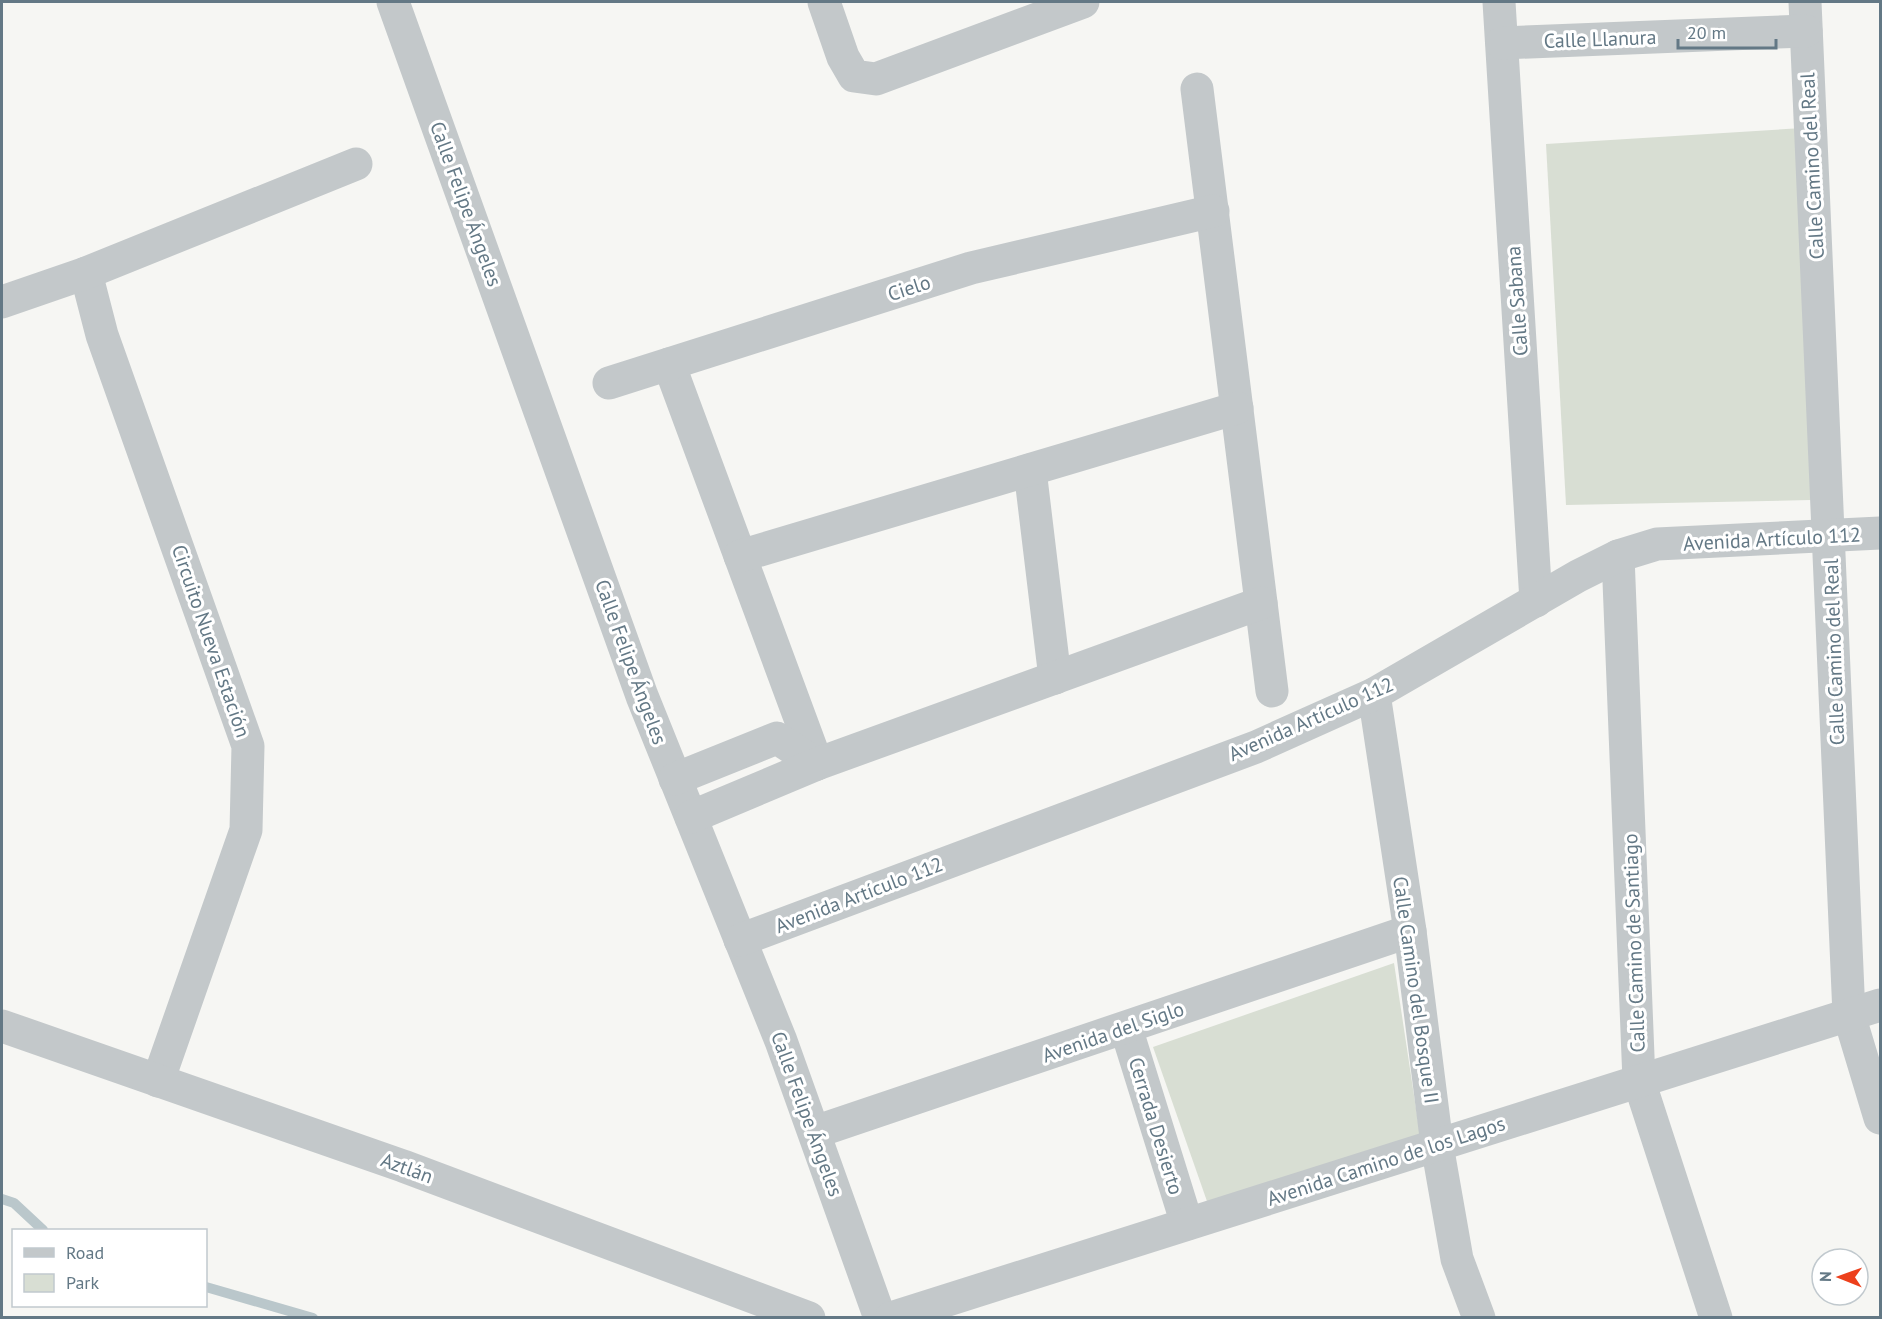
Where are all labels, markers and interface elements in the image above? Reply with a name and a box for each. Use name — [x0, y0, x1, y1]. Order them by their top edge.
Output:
scale bar — [1678, 12, 1776, 50]
text: 20 m — [1687, 21, 1726, 44]
street label: Calle Llanura — [1543, 24, 1657, 54]
street label: Calle Camino del Real — [1794, 72, 1830, 260]
street label: Calle Felipe Ángeles — [424, 118, 508, 290]
street label: Calle Sabana — [1500, 245, 1534, 357]
street label: Cielo — [884, 269, 934, 307]
street label: Avenida Artículo 112 — [1682, 521, 1862, 557]
street label: Circuito Nueva Estación — [166, 541, 256, 741]
street label: Calle Camino del Real — [1818, 558, 1850, 746]
street label: Calle Felipe Ángeles — [589, 576, 673, 748]
street label: Avenida Artículo 112 — [1224, 671, 1398, 767]
street label: Calle Camino de Santiago — [1617, 833, 1651, 1053]
street label: Avenida Artículo 112 — [771, 851, 947, 939]
street label: Calle Camino del Bosque II — [1387, 875, 1445, 1105]
street label: Avenida del Siglo — [1039, 996, 1187, 1068]
street label: Calle Felipe Ángeles — [765, 1028, 849, 1200]
street label: Cerrada Desierto — [1123, 1054, 1189, 1198]
street label: Avenida Camino de los Lagos — [1264, 1110, 1508, 1212]
street label: Aztlán — [377, 1147, 437, 1189]
legend — [12, 1229, 207, 1307]
text: Road — [66, 1241, 104, 1264]
north arrow — [1810, 1247, 1870, 1307]
text: Park — [66, 1271, 99, 1294]
text: N — [1815, 1271, 1835, 1282]

